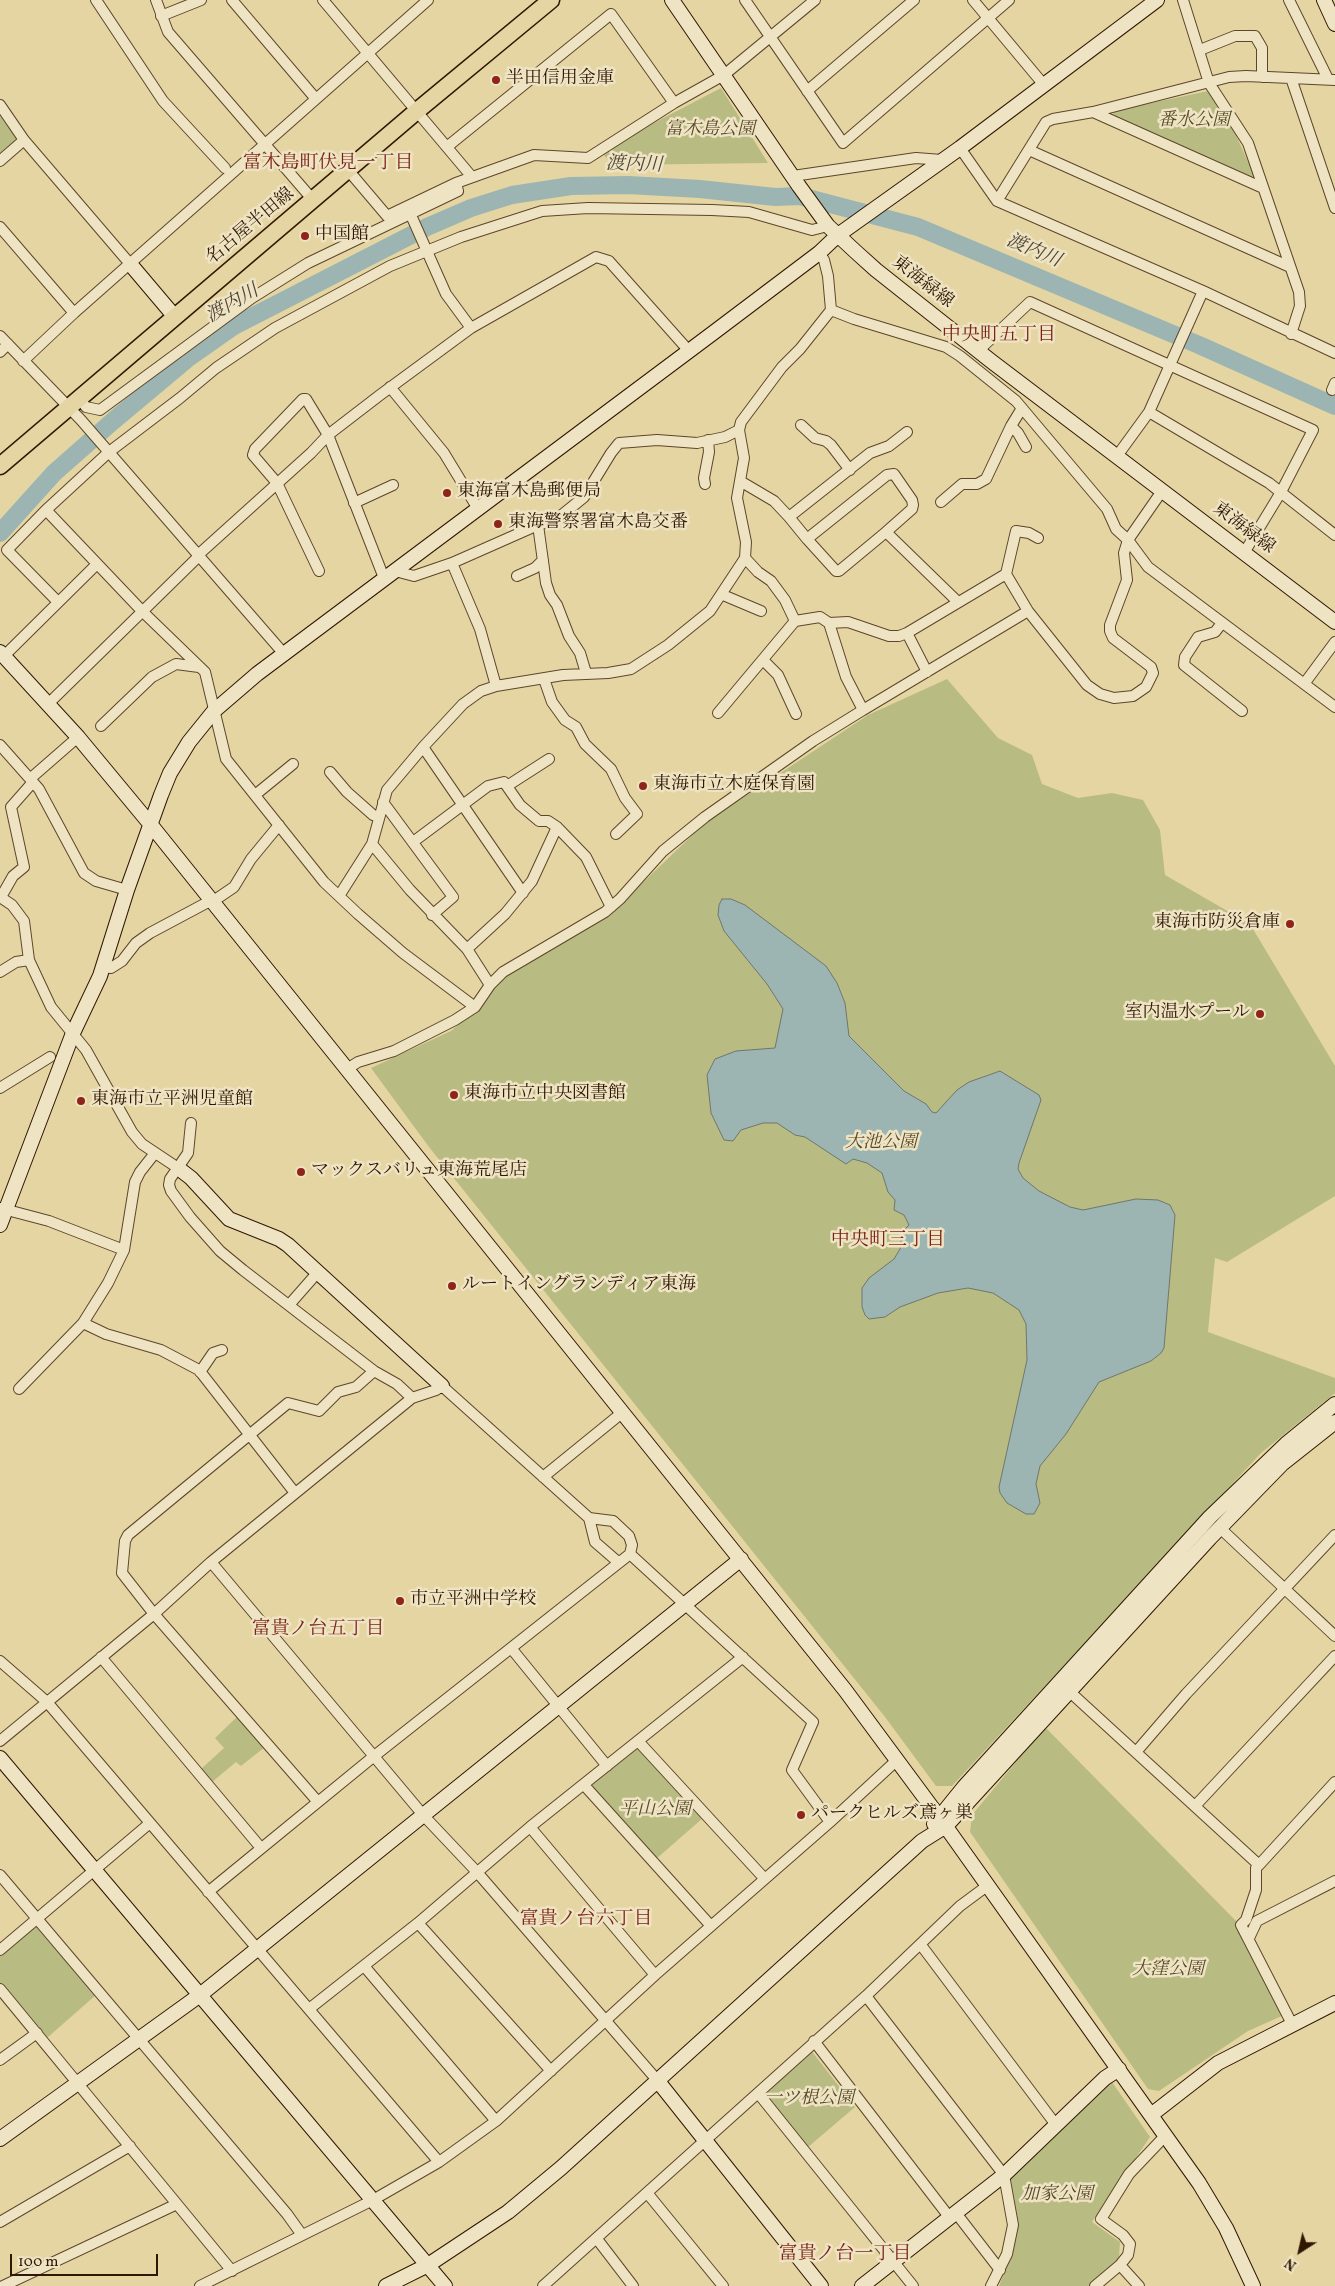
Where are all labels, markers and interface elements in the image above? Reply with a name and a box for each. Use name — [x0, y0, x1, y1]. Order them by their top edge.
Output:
place label: 半田信用金庫 — [506, 69, 614, 91]
marker: 半田信用金庫 — [490, 74, 502, 86]
park label: 番水公園 — [1158, 111, 1230, 133]
park label: 富木島公園 — [665, 120, 755, 142]
district label: 富木島町伏見一丁目 — [243, 154, 413, 176]
water label: 渡内川 — [605, 154, 663, 178]
street label: 名古屋半田線 — [203, 184, 299, 270]
place label: 中国館 — [315, 225, 369, 247]
marker: 中国館 — [299, 230, 311, 242]
water label: 渡内川 — [1002, 230, 1064, 274]
street label: 東海緑線 — [887, 252, 957, 314]
water label: 渡内川 — [203, 281, 263, 329]
district label: 中央町五丁目 — [942, 326, 1056, 348]
place label: 東海富木島郵便局 — [457, 482, 601, 504]
marker: 東海富木島郵便局 — [441, 487, 453, 499]
street label: 東海緑線 — [1208, 499, 1278, 559]
place label: 東海警察署富木島交番 — [508, 513, 688, 535]
marker: 東海警察署富木島交番 — [492, 518, 504, 530]
place label: 東海市立木庭保育園 — [653, 775, 815, 797]
marker: 東海市立木庭保育園 — [637, 780, 649, 792]
place label: 東海市防災倉庫 — [1154, 913, 1280, 935]
marker: 東海市防災倉庫 — [1284, 918, 1296, 930]
place label: 室内温水プール — [1125, 1003, 1250, 1025]
marker: 室内温水プール — [1254, 1008, 1266, 1020]
place label: 東海市立中央図書館 — [464, 1084, 626, 1106]
marker: 東海市立中央図書館 — [448, 1089, 460, 1101]
place label: 東海市立平洲児童館 — [91, 1090, 253, 1112]
marker: 東海市立平洲児童館 — [75, 1095, 87, 1107]
park label: 大池公園 — [845, 1133, 917, 1155]
place label: マックスバリュ東海荒尾店 — [311, 1161, 527, 1183]
marker: マックスバリュ東海荒尾店 — [295, 1166, 307, 1178]
district label: 中央町三丁目 — [831, 1231, 945, 1253]
place label: ルートイングランディア東海 — [462, 1275, 696, 1297]
marker: ルートイングランディア東海 — [446, 1280, 458, 1292]
place label: 市立平洲中学校 — [410, 1590, 536, 1612]
marker: 市立平洲中学校 — [394, 1595, 406, 1607]
district label: 富貴ノ台五丁目 — [252, 1620, 384, 1642]
park label: 平山公園 — [619, 1800, 691, 1822]
place label: パークヒルズ鳶ヶ巣 — [811, 1804, 973, 1826]
marker: パークヒルズ鳶ヶ巣 — [795, 1809, 807, 1821]
district label: 富貴ノ台六丁目 — [520, 1910, 652, 1932]
park label: 大窪公園 — [1132, 1960, 1204, 1982]
park label: 一ツ根公園 — [764, 2089, 854, 2111]
park label: 加家公園 — [1021, 2185, 1093, 2207]
north arrow — [1275, 2226, 1325, 2276]
scale bar — [12, 2244, 160, 2276]
district label: 富貴ノ台一丁目 — [779, 2245, 911, 2267]
text: 100 m — [18, 2252, 58, 2273]
text: N — [1282, 2253, 1301, 2274]

